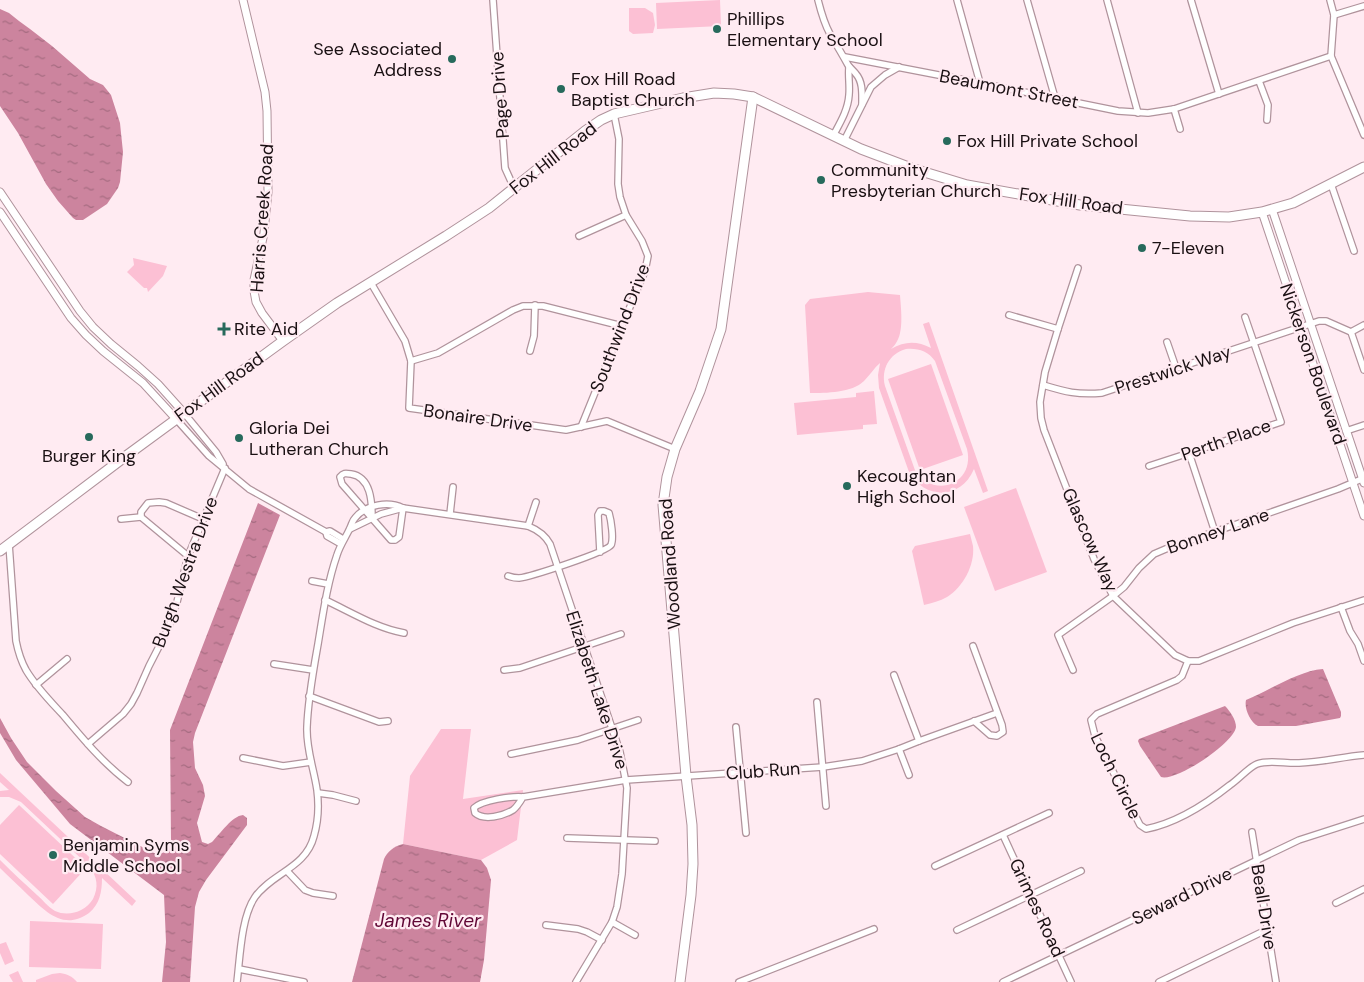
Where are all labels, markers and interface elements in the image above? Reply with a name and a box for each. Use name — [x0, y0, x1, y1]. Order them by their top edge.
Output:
place label: Phillips Elementary School — [727, 7, 883, 52]
marker: Phillips Elementary School — [711, 23, 723, 35]
place label: See Associated Address — [313, 37, 442, 82]
street label: Page Drive — [485, 51, 515, 139]
marker: See Associated Address — [446, 53, 458, 65]
street label: Beaumont Street — [937, 64, 1081, 114]
place label: Fox Hill Road Baptist Church — [571, 67, 695, 112]
marker: Fox Hill Road Baptist Church — [555, 83, 567, 95]
street label: Fox Hill Road — [504, 116, 602, 200]
place label: Fox Hill Private School — [957, 129, 1138, 153]
marker: Fox Hill Private School — [941, 135, 953, 147]
street label: Harris Creek Road — [245, 143, 279, 293]
place label: Community Presbyterian Church — [831, 158, 1001, 203]
marker: Community Presbyterian Church — [815, 174, 827, 186]
street label: Fox Hill Road — [1018, 182, 1124, 220]
place label: 7-Eleven — [1152, 236, 1224, 260]
marker: 7-Eleven — [1136, 242, 1148, 254]
street label: Southwind Drive — [584, 260, 656, 396]
street label: Nickerson Boulevard — [1274, 280, 1352, 448]
place label: Rite Aid — [234, 317, 298, 341]
marker: Rite Aid — [218, 323, 230, 335]
street label: Prestwick Way — [1112, 340, 1234, 400]
street label: Fox Hill Road — [170, 347, 268, 427]
street label: Bonaire Drive — [422, 398, 534, 438]
street label: Perth Place — [1178, 413, 1274, 467]
place label: Gloria Dei Lutheran Church — [249, 416, 389, 461]
marker: Burger King — [83, 431, 95, 443]
marker: Gloria Dei Lutheran Church — [233, 432, 245, 444]
place label: Burger King — [42, 444, 136, 468]
place label: Kecoughtan High School — [857, 464, 956, 509]
marker: Kecoughtan High School — [841, 480, 853, 492]
street label: Glascow Way — [1056, 484, 1124, 596]
street label: Burgh Westra Drive — [147, 493, 223, 651]
street label: Woodland Road — [653, 498, 687, 630]
street label: Bonney Lane — [1164, 502, 1272, 560]
street label: Elizabeth Lake Drive — [560, 608, 634, 772]
street label: Loch Circle — [1085, 729, 1147, 823]
street label: Club Run — [725, 756, 801, 786]
place label: Benjamin Syms Middle School — [63, 833, 190, 878]
marker: Benjamin Syms Middle School — [47, 849, 59, 861]
street label: Grimes Road — [1004, 855, 1070, 961]
street label: Seward Drive — [1128, 861, 1236, 931]
street label: Beall Drive — [1245, 862, 1283, 952]
water label: James River — [375, 908, 482, 933]

